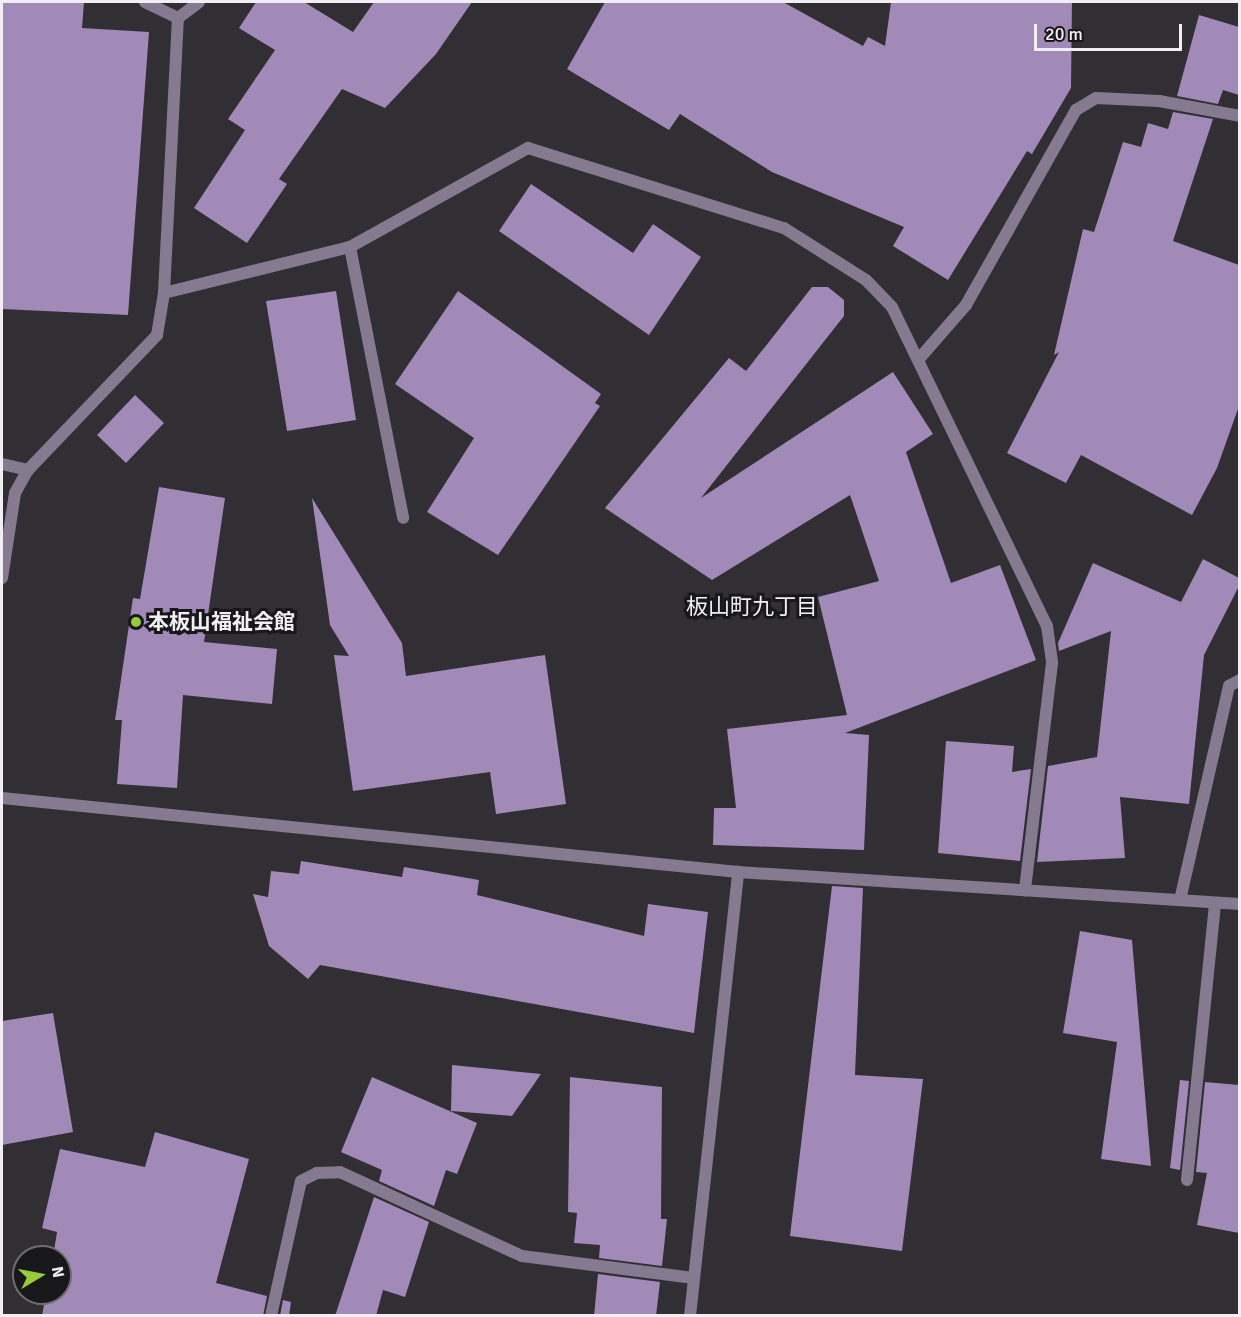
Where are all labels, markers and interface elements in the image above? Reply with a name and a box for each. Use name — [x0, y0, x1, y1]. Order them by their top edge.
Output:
scale bar — [1037, 12, 1186, 50]
text: 20 m — [1045, 23, 1083, 45]
district label: 板山町九丁目 — [686, 594, 818, 620]
place label: 本板山福祉会館 — [148, 609, 295, 635]
marker: 本板山福祉会館 — [129, 615, 143, 629]
north arrow — [12, 1245, 72, 1305]
text: N — [47, 1265, 69, 1279]

